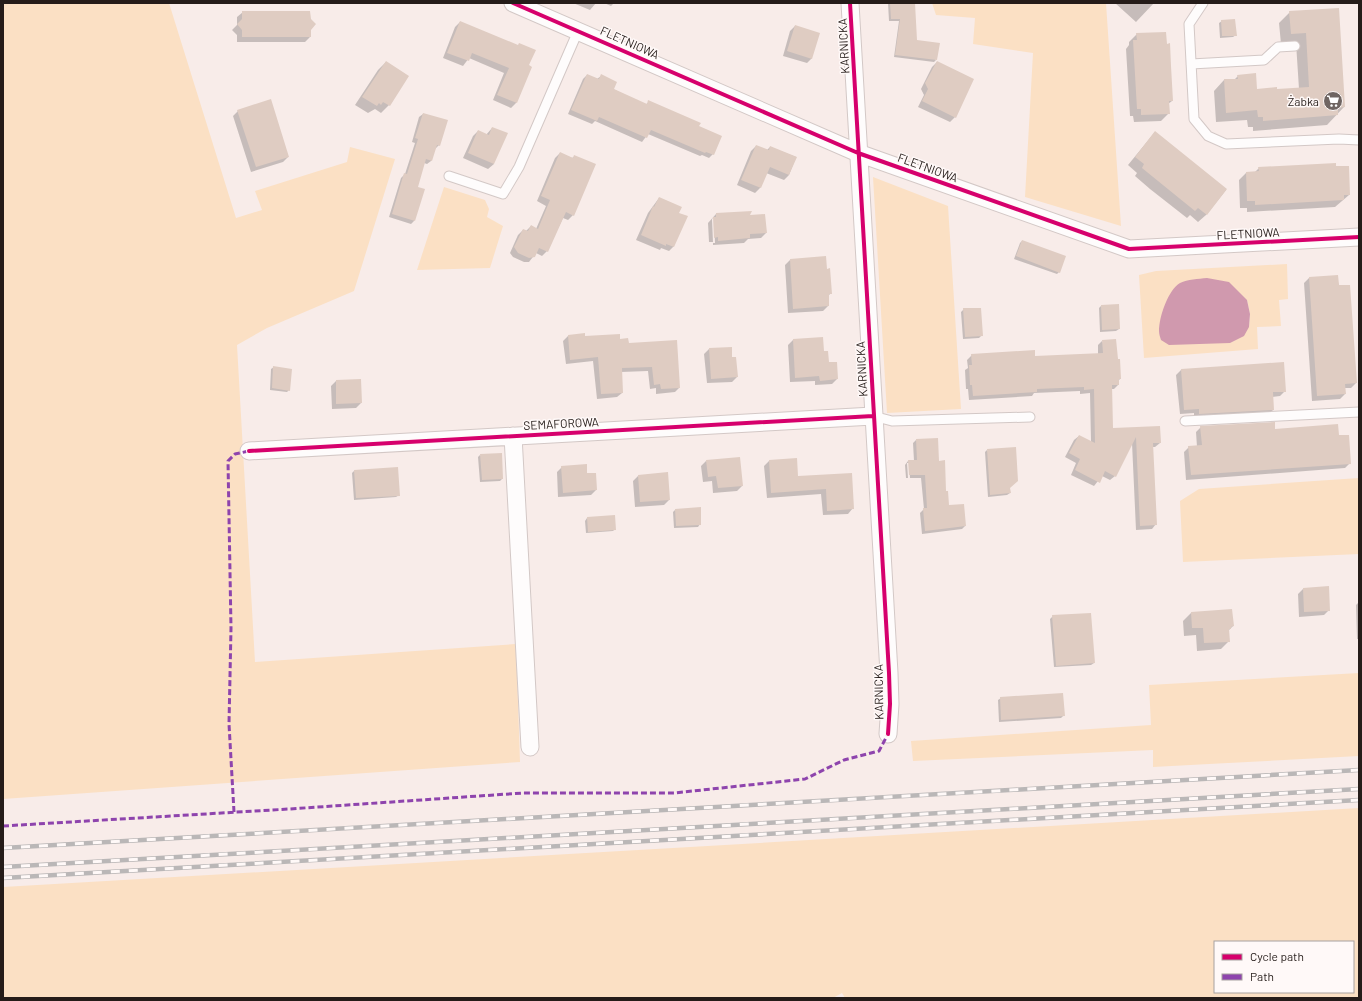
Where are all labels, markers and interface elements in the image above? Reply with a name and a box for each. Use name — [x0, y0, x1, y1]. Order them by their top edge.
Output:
street label: KARNICKA — [835, 18, 851, 74]
street label: FLETNIOWA — [598, 23, 662, 61]
supermarket icon: Żabka — [1322, 90, 1344, 112]
place label: Żabka — [1288, 94, 1319, 108]
street label: FLETNIOWA — [896, 150, 960, 184]
street label: FLETNIOWA — [1216, 224, 1280, 242]
street label: KARNICKA — [853, 341, 869, 397]
street label: SEMAFOROWA — [523, 414, 599, 432]
street label: KARNICKA — [871, 664, 885, 720]
legend — [1214, 941, 1354, 993]
text: Cycle path — [1250, 949, 1304, 963]
text: Path — [1250, 969, 1274, 983]

